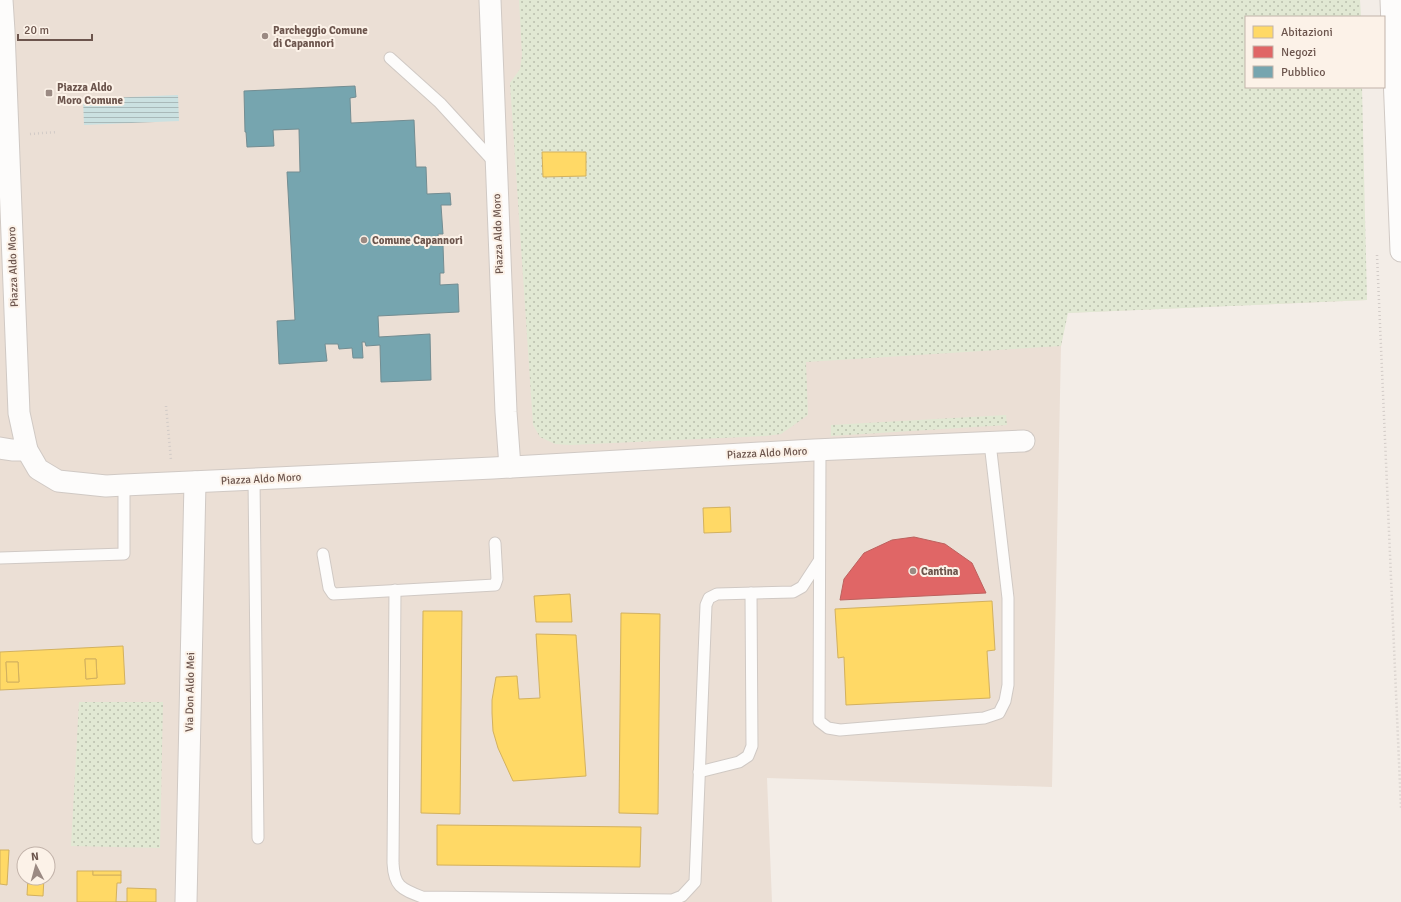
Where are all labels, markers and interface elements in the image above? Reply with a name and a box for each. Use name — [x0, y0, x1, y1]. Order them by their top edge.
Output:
scale bar — [18, 16, 92, 42]
legend — [1245, 16, 1385, 88]
text: 20 m — [24, 23, 49, 38]
place label: Parcheggio Comune di Capannori — [273, 24, 368, 50]
text: Abitazioni — [1281, 25, 1333, 40]
marker: Parcheggio Comune di Capannori — [260, 31, 270, 41]
text: Negozi — [1281, 45, 1316, 60]
text: Pubblico — [1281, 65, 1325, 80]
place label: Piazza Aldo Moro Comune — [57, 81, 124, 107]
marker: Piazza Aldo Moro Comune — [44, 88, 54, 98]
street label: Piazza Aldo Moro — [490, 193, 506, 274]
street label: Piazza Aldo Moro — [5, 226, 21, 307]
place label: Comune Capannori — [372, 234, 463, 247]
marker: Comune Capannori — [359, 235, 369, 245]
street label: Piazza Aldo Moro — [726, 444, 808, 462]
street label: Piazza Aldo Moro — [220, 470, 302, 488]
place label: Cantina — [921, 565, 959, 578]
marker: Cantina — [908, 566, 918, 576]
street label: Via Don Aldo Mei — [183, 652, 197, 732]
north arrow — [16, 846, 56, 886]
text: N — [31, 850, 39, 863]

